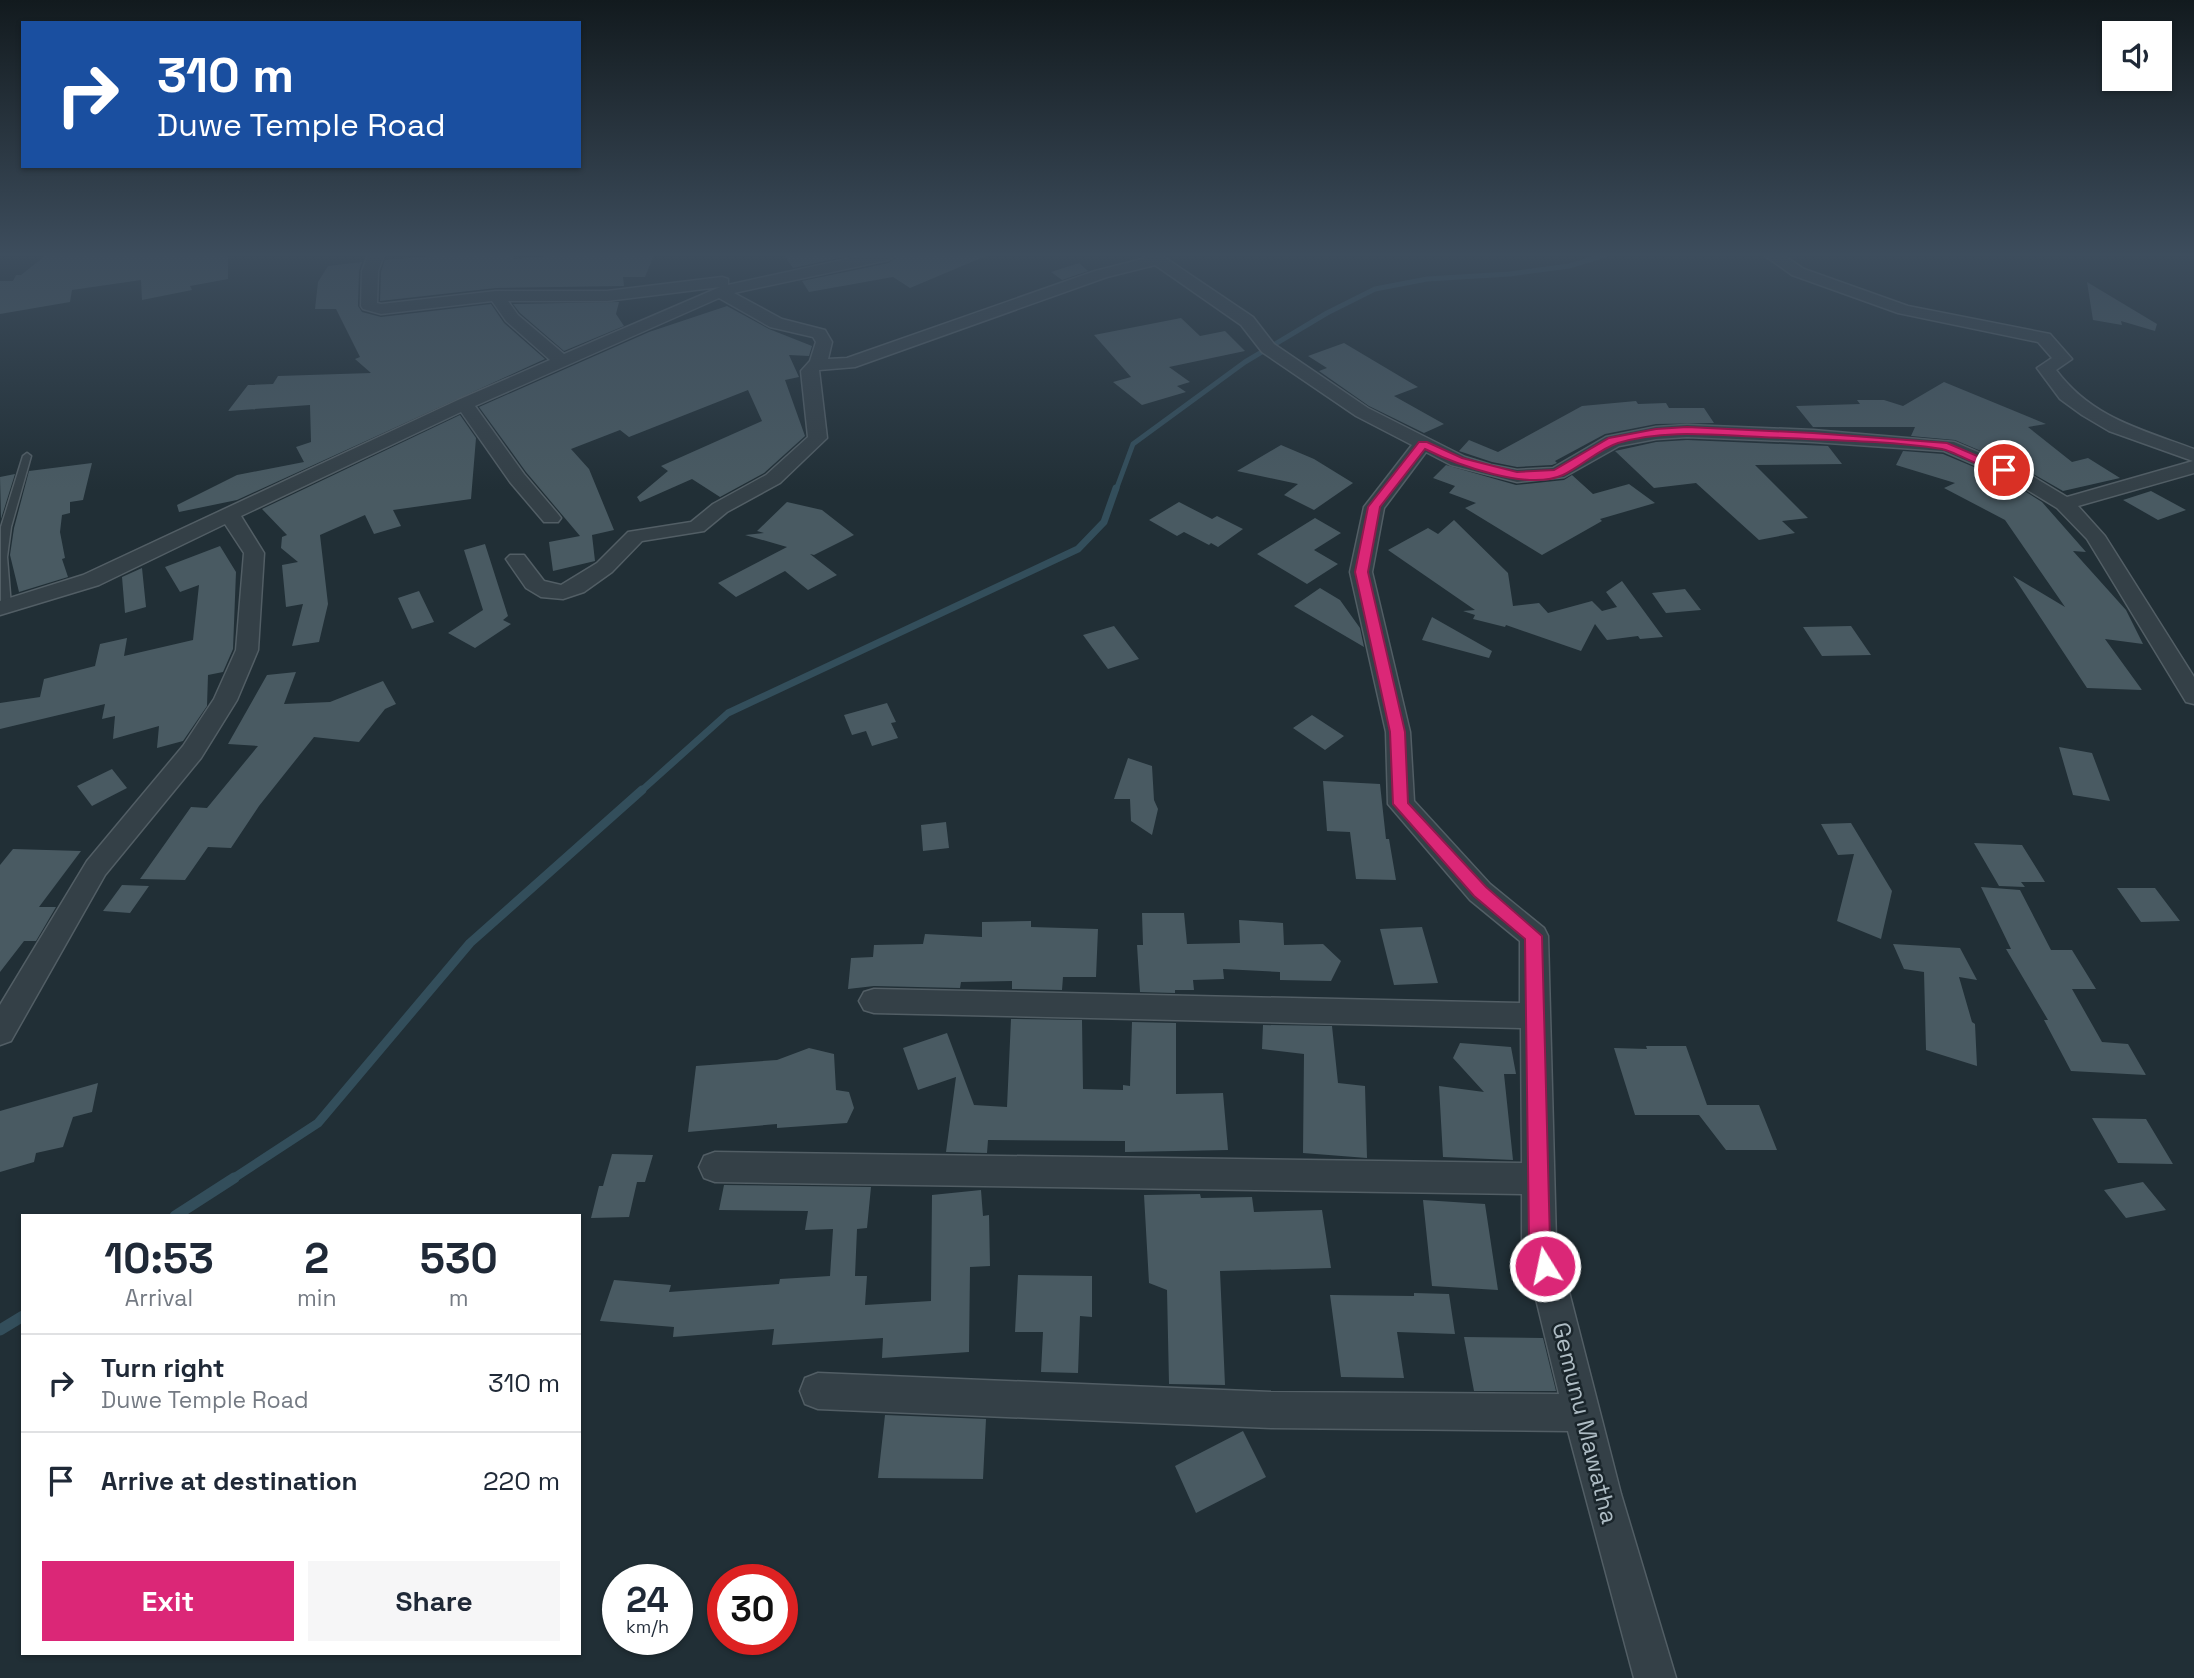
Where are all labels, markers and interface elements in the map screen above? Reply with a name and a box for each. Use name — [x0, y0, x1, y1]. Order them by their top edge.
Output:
map controls — [2102, 21, 2172, 91]
button: sound — [2102, 21, 2172, 91]
text: 310 m — [157, 44, 294, 106]
icon: right — [42, 49, 133, 140]
text: Duwe Temple Road — [157, 105, 446, 145]
pin — [1974, 440, 2034, 500]
icon: arrive — [1985, 451, 2023, 489]
position arrow — [1508, 1229, 1582, 1303]
text: 10:53 — [104, 1232, 214, 1285]
text: 2 — [304, 1232, 329, 1285]
text: 530 — [420, 1232, 498, 1285]
text: Arrival — [125, 1283, 193, 1313]
text: min — [297, 1283, 337, 1313]
text: m — [449, 1283, 469, 1313]
street label: Gemunu Mawatha — [1545, 1319, 1626, 1527]
text: Turn right — [101, 1351, 225, 1385]
icon: right — [42, 1364, 80, 1402]
text: 310 m — [488, 1366, 560, 1400]
text: Duwe Temple Road — [101, 1385, 309, 1415]
icon: arrive — [42, 1462, 80, 1500]
text: Arrive at destination — [101, 1464, 358, 1498]
text: 220 m — [483, 1464, 560, 1498]
button: Exit — [42, 1561, 294, 1641]
button: Share — [308, 1561, 560, 1641]
speed limit sign: 30 — [707, 1564, 798, 1655]
text: 24 — [626, 1578, 669, 1622]
text: km/h — [626, 1615, 669, 1638]

